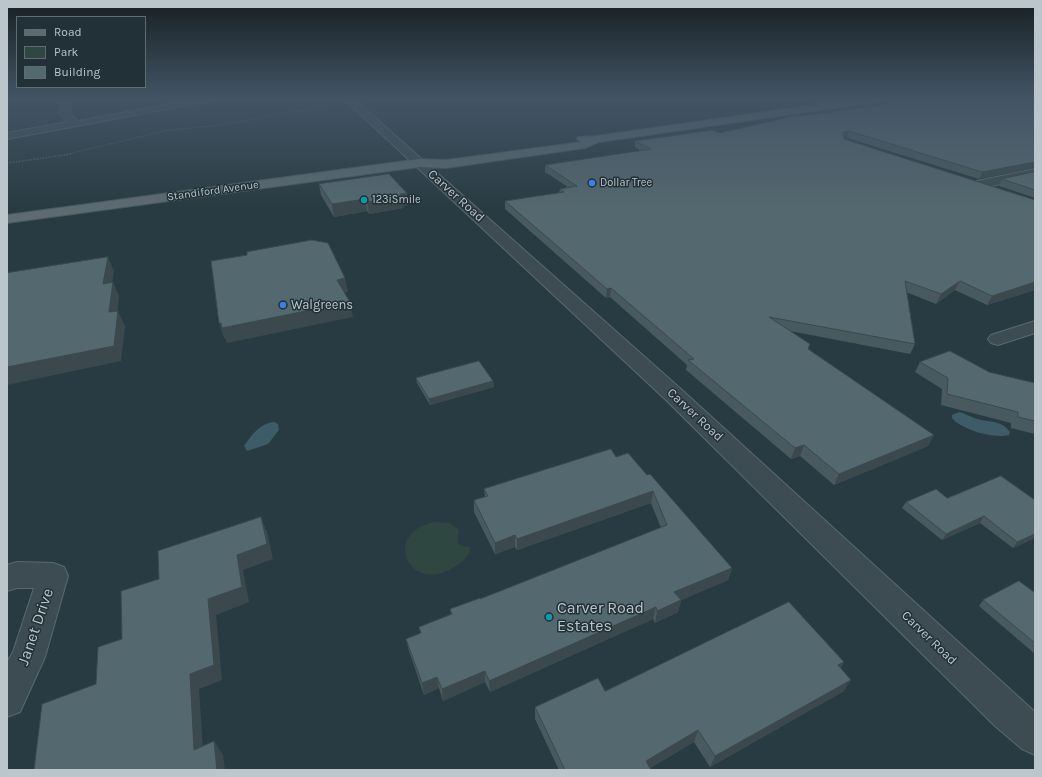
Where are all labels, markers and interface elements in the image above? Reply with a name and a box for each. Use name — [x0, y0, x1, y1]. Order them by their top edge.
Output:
legend — [16, 16, 146, 88]
text: Road — [54, 25, 82, 39]
text: Park — [54, 45, 78, 59]
text: Building — [54, 65, 100, 79]
street label: Carver Road — [424, 167, 488, 225]
place label: Dollar Tree — [600, 176, 652, 190]
street label: Standiford Avenue — [166, 178, 260, 204]
marker: Dollar Tree — [587, 178, 597, 188]
place label: 123iSmile — [372, 193, 421, 207]
marker: 123iSmile — [359, 195, 369, 205]
place label: Walgreens — [291, 297, 353, 313]
marker: Walgreens — [278, 300, 288, 310]
street label: Carver Road — [664, 385, 726, 445]
street label: Janet Drive — [14, 586, 58, 668]
place label: Carver Road Estates — [557, 598, 644, 636]
street label: Carver Road — [898, 608, 960, 668]
marker: Carver Road Estates — [544, 612, 554, 622]

